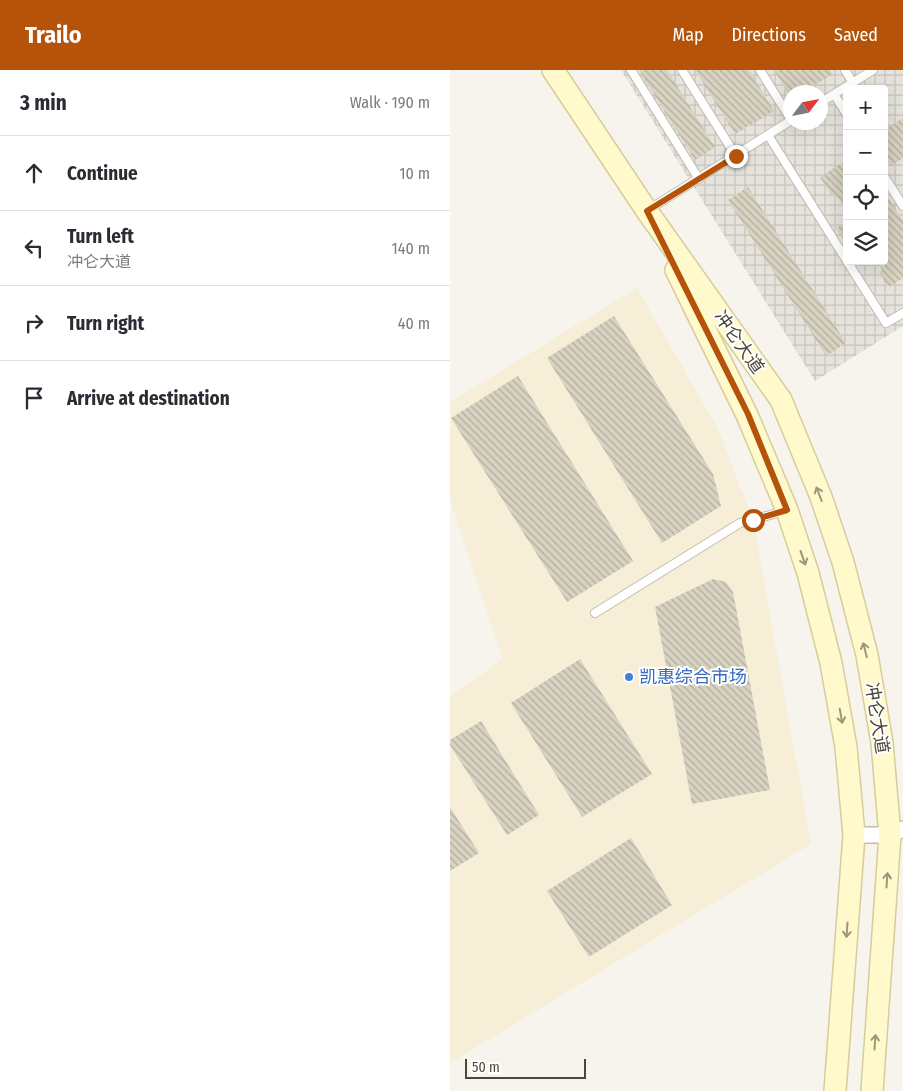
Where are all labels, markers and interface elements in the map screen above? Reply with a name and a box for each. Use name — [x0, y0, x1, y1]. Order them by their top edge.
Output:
text: Trailo — [25, 21, 82, 49]
text: Map — [672, 24, 704, 46]
text: Directions — [732, 24, 806, 46]
text: Saved — [834, 24, 878, 46]
north arrow — [783, 85, 828, 130]
map controls — [843, 85, 888, 265]
button: + — [843, 85, 888, 130]
text: 3 min — [20, 90, 67, 116]
text: Walk · 190 m — [350, 93, 430, 112]
button: − — [843, 130, 888, 175]
route end — [725, 145, 748, 168]
icon: ahead — [20, 159, 48, 187]
text: Continue — [67, 162, 138, 185]
text: 10 m — [399, 164, 430, 183]
button: locate — [843, 175, 888, 220]
button: layers — [843, 220, 888, 265]
text: Turn left — [67, 225, 134, 248]
icon: left — [20, 234, 48, 262]
text: 140 m — [392, 239, 430, 258]
text: 冲仑大道 — [67, 252, 131, 271]
street label: 冲仑大道 — [709, 306, 769, 378]
icon: right — [20, 309, 48, 337]
text: Turn right — [67, 312, 144, 335]
text: 40 m — [398, 314, 430, 333]
icon: arrive — [20, 384, 48, 412]
text: Arrive at destination — [67, 387, 230, 410]
one-way arrow — [814, 487, 824, 502]
route start — [742, 509, 765, 532]
one-way arrow — [799, 550, 809, 566]
one-way arrow — [860, 642, 869, 658]
place label: 凯惠综合市场 — [639, 666, 747, 688]
marker: 凯惠综合市场 — [623, 671, 635, 683]
street label: 冲仑大道 — [861, 681, 893, 755]
one-way arrow — [836, 708, 846, 724]
one-way arrow — [882, 873, 891, 889]
one-way arrow — [842, 922, 851, 938]
one-way arrow — [870, 1035, 880, 1051]
scale bar — [465, 1056, 586, 1079]
text: 50 m — [472, 1059, 500, 1076]

